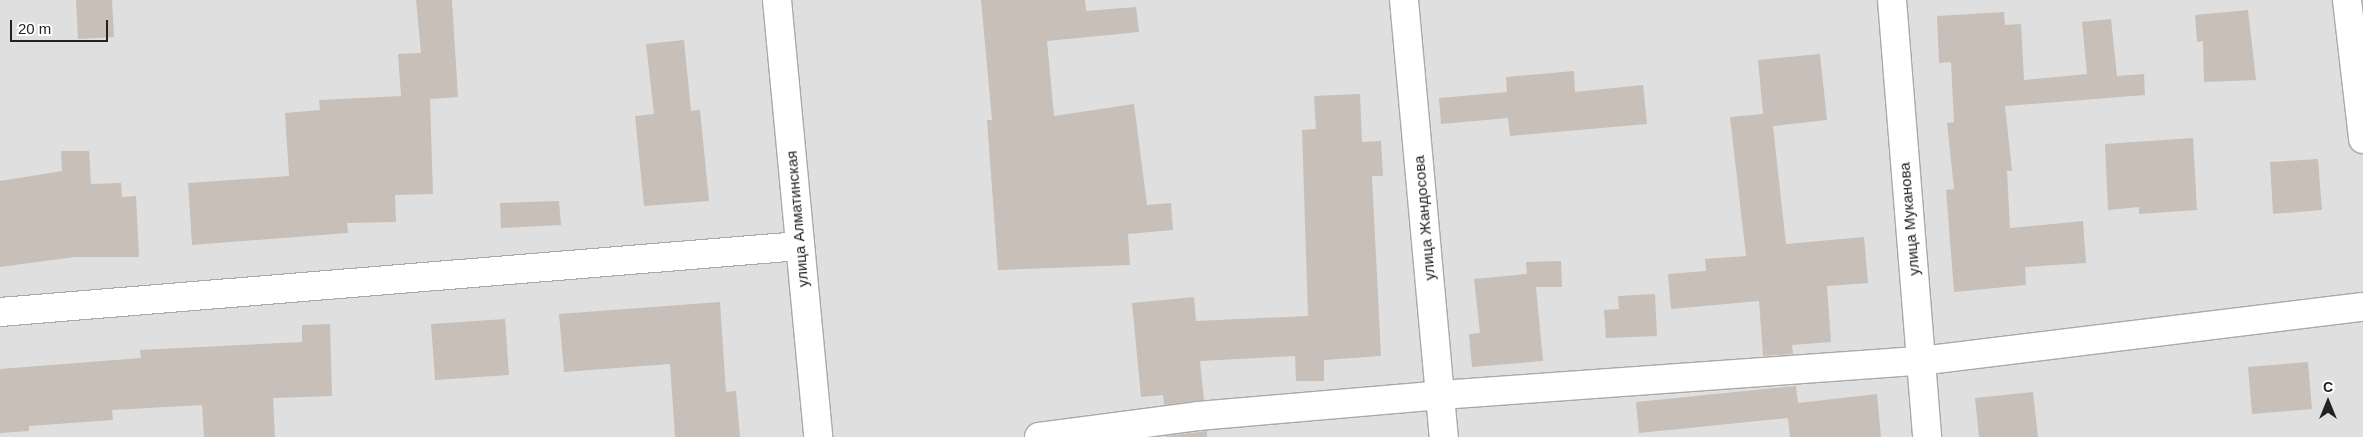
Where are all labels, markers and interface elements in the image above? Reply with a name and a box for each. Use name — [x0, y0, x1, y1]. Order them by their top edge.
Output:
scale bar — [12, 10, 110, 42]
text: 20 m — [18, 20, 51, 37]
street label: улица Алматинская — [782, 150, 812, 288]
street label: улица Жандосова — [1410, 155, 1438, 281]
street label: улица Муканова — [1895, 162, 1923, 276]
north arrow — [2303, 377, 2353, 427]
text: С — [2323, 379, 2333, 395]

